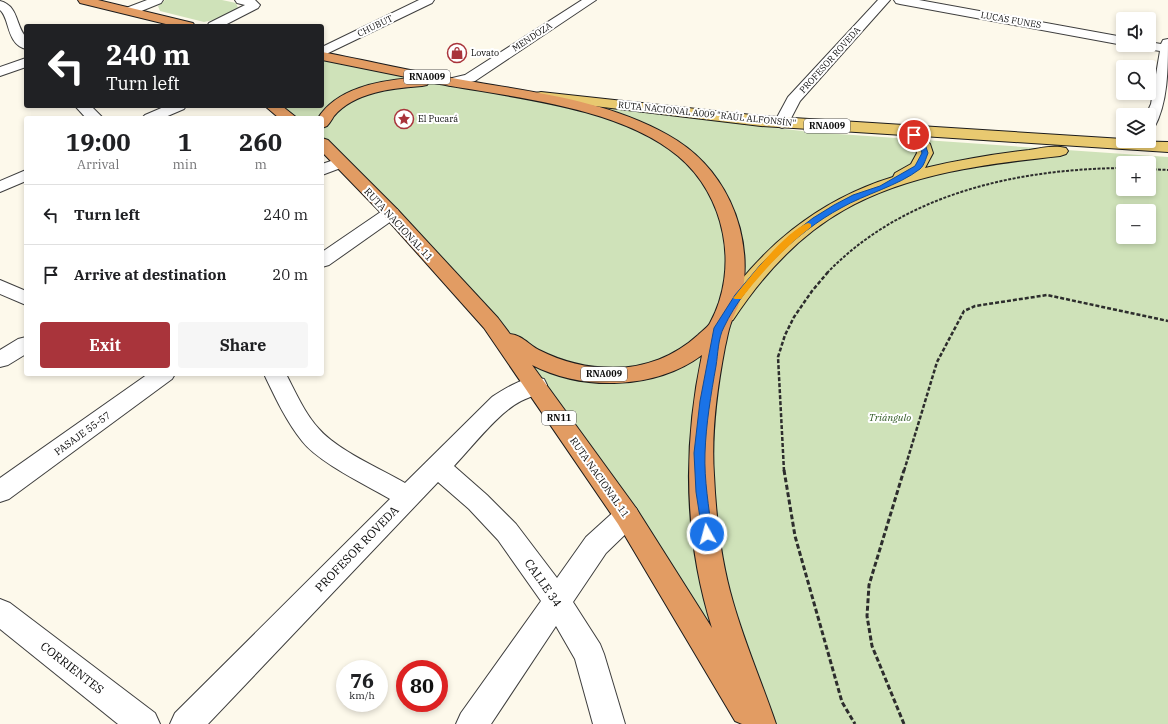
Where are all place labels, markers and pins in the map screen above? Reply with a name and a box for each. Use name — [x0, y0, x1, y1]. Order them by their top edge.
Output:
shop icon: Lovato — [446, 42, 468, 64]
place label: Lovato — [471, 47, 499, 58]
place icon: El Pucará — [393, 108, 415, 130]
place label: El Pucará — [418, 113, 458, 124]
pin — [897, 118, 931, 152]

